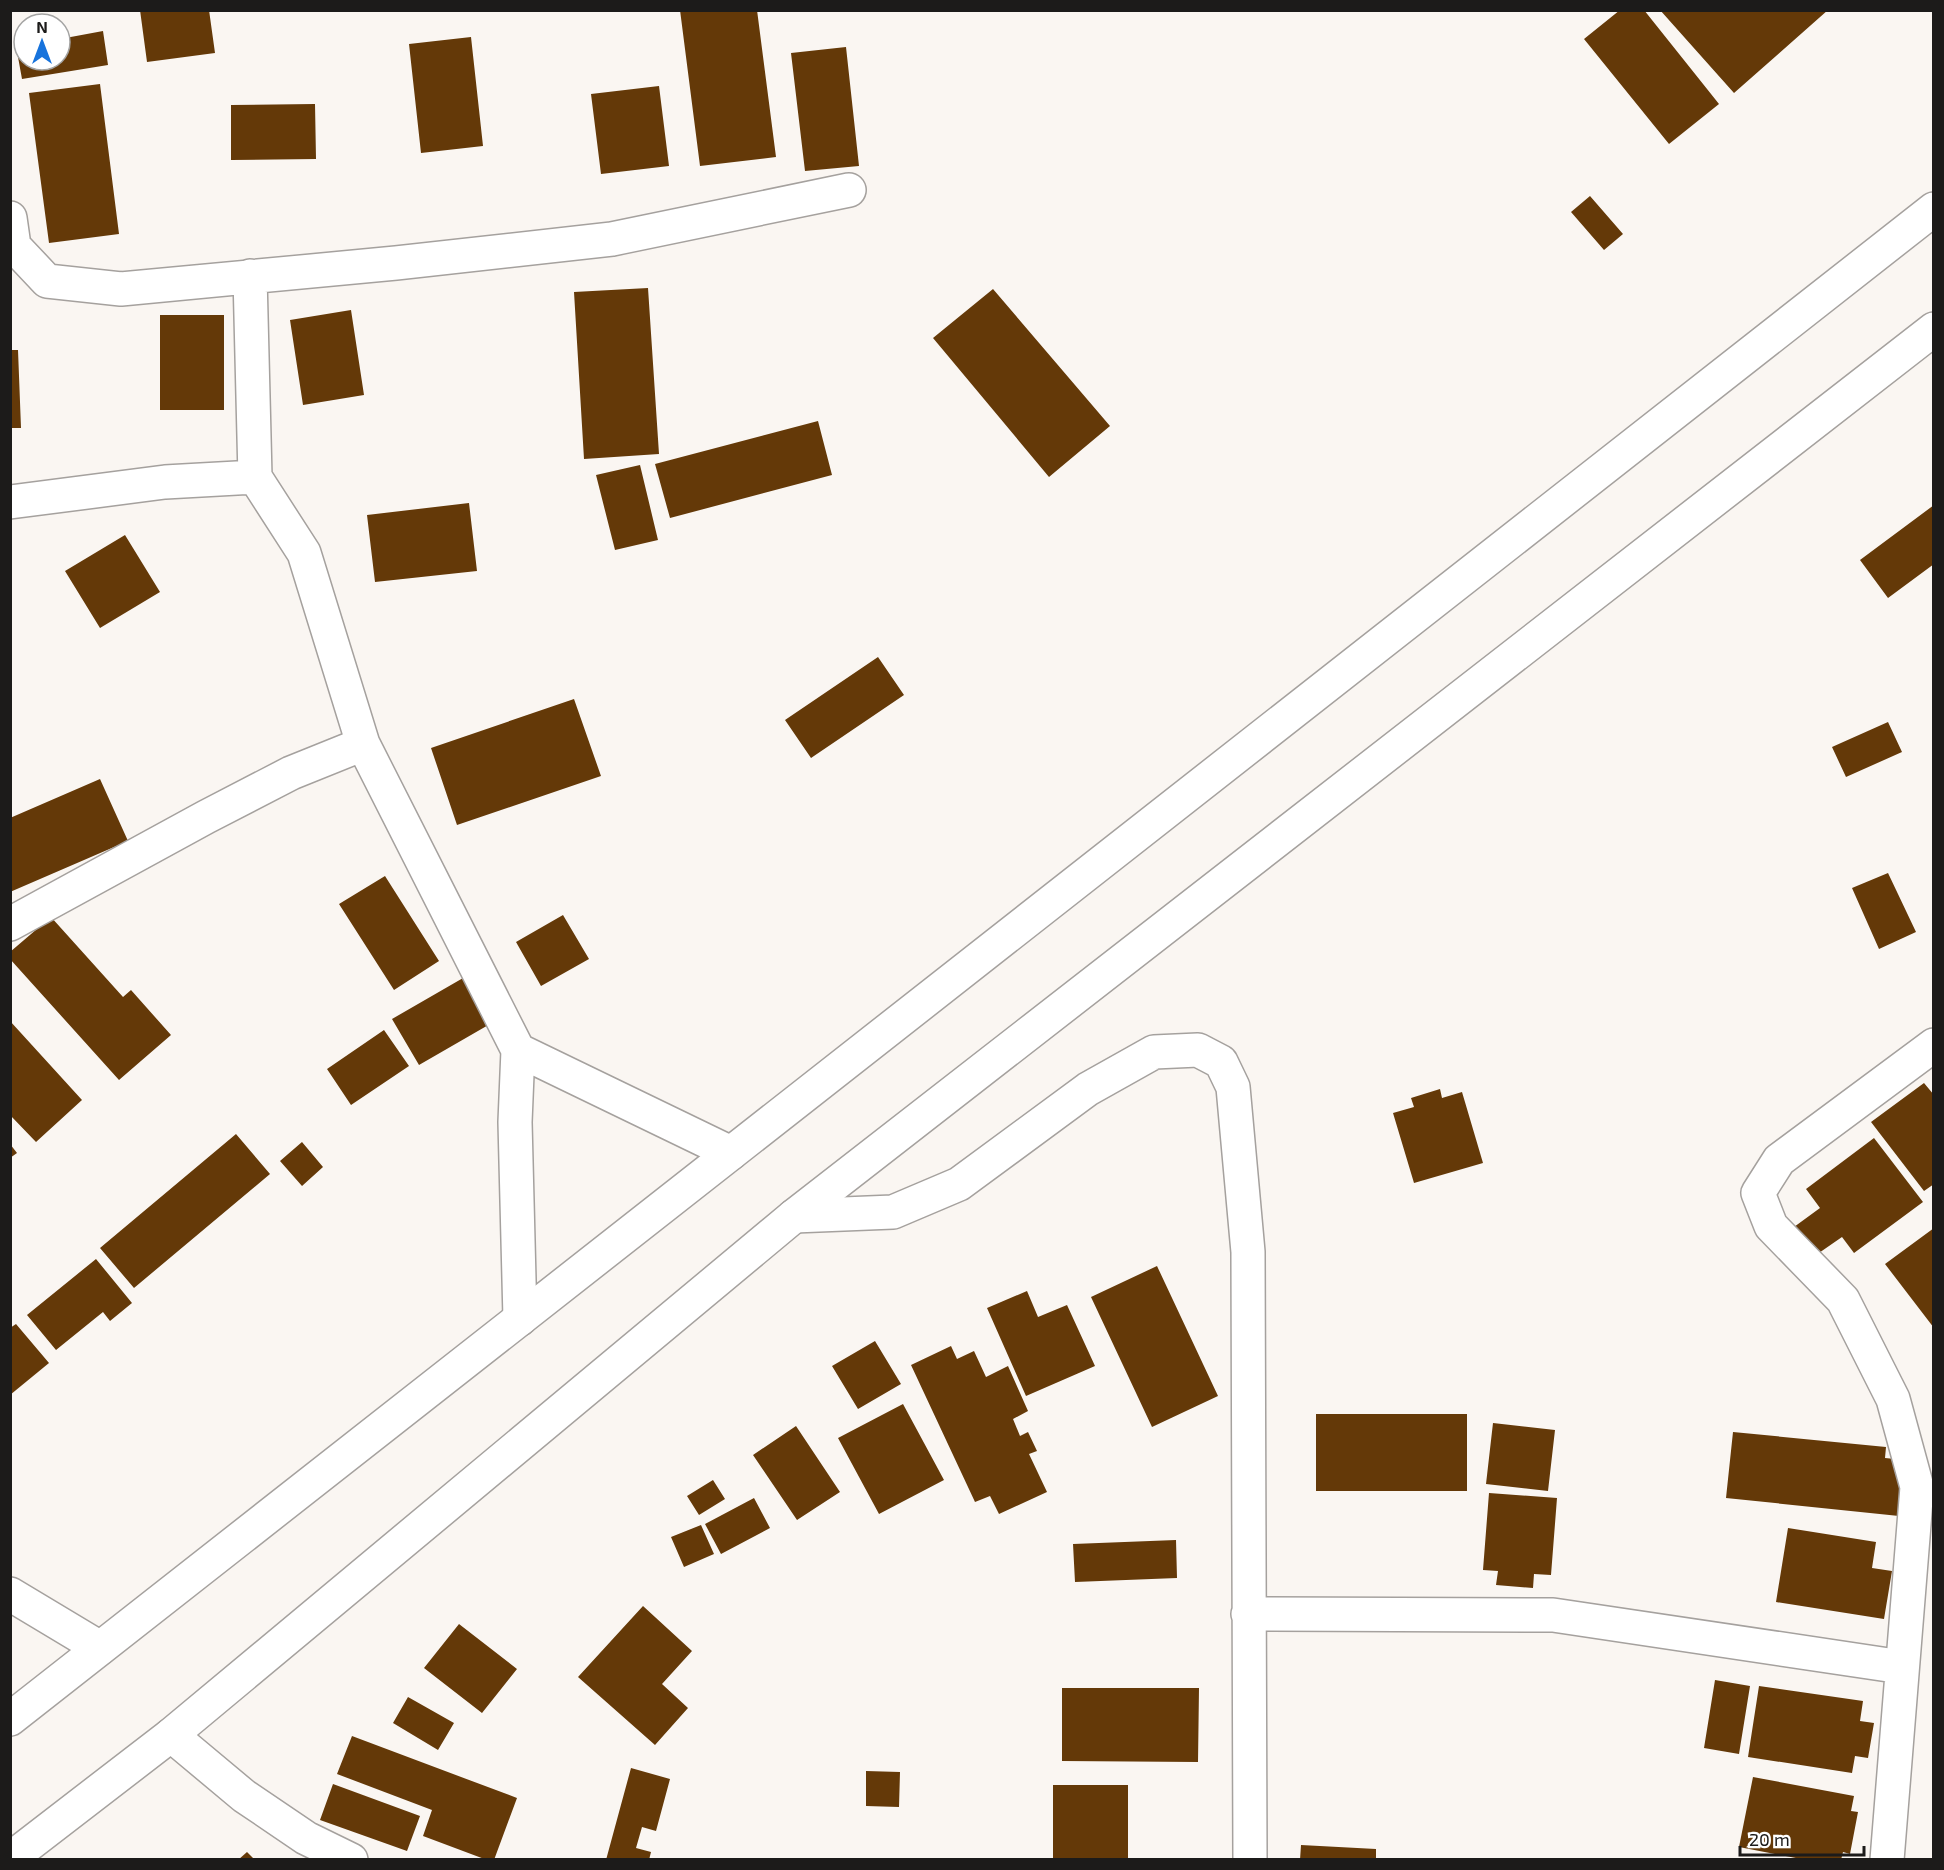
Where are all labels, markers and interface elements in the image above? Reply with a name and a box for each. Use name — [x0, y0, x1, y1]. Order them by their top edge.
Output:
north arrow — [12, 12, 72, 72]
text: N — [36, 17, 48, 36]
scale bar — [1740, 1819, 1864, 1857]
text: 20 m — [1749, 1828, 1790, 1850]

